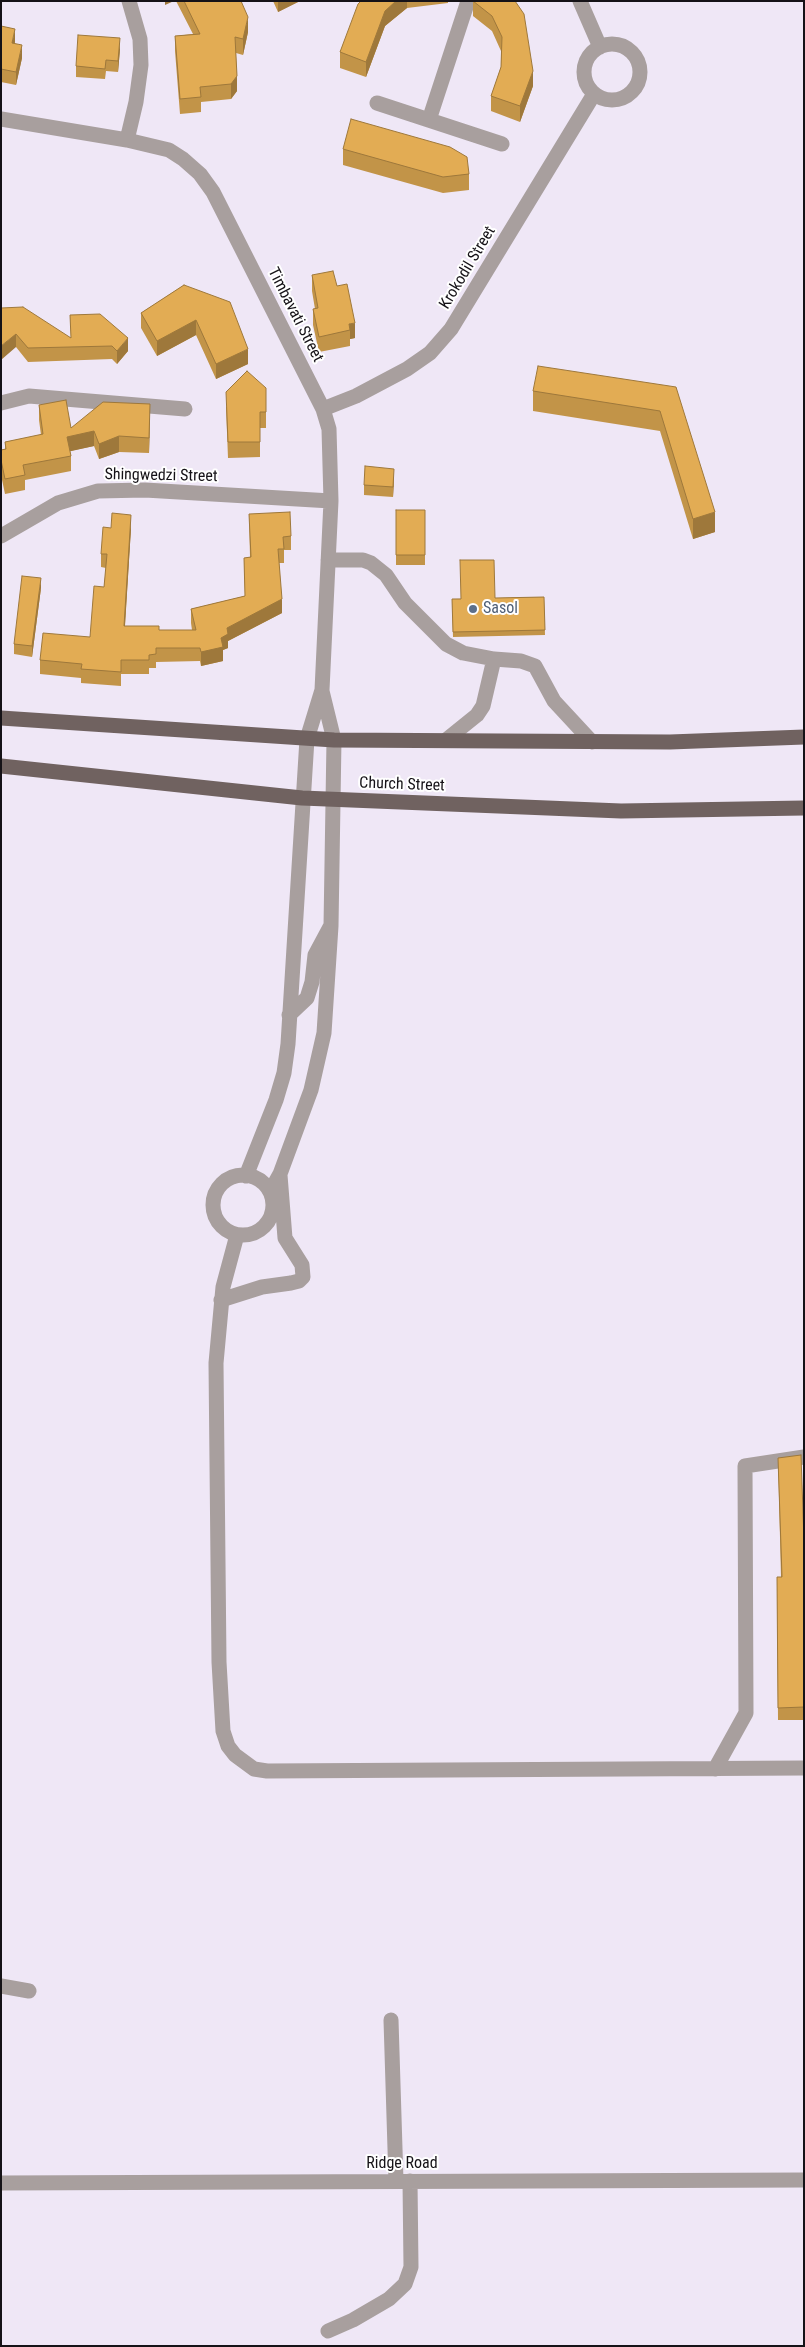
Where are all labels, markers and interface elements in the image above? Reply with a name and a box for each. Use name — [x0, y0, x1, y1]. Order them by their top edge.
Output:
street label: Krokodil Street — [436, 223, 500, 313]
street label: Timbavati Street — [263, 265, 327, 365]
street label: Shingwedzi Street — [104, 465, 218, 487]
place label: Sasol — [483, 599, 518, 619]
marker: Sasol — [467, 603, 479, 615]
street label: Church Street — [359, 774, 445, 796]
street label: Ridge Road — [366, 2154, 438, 2174]

